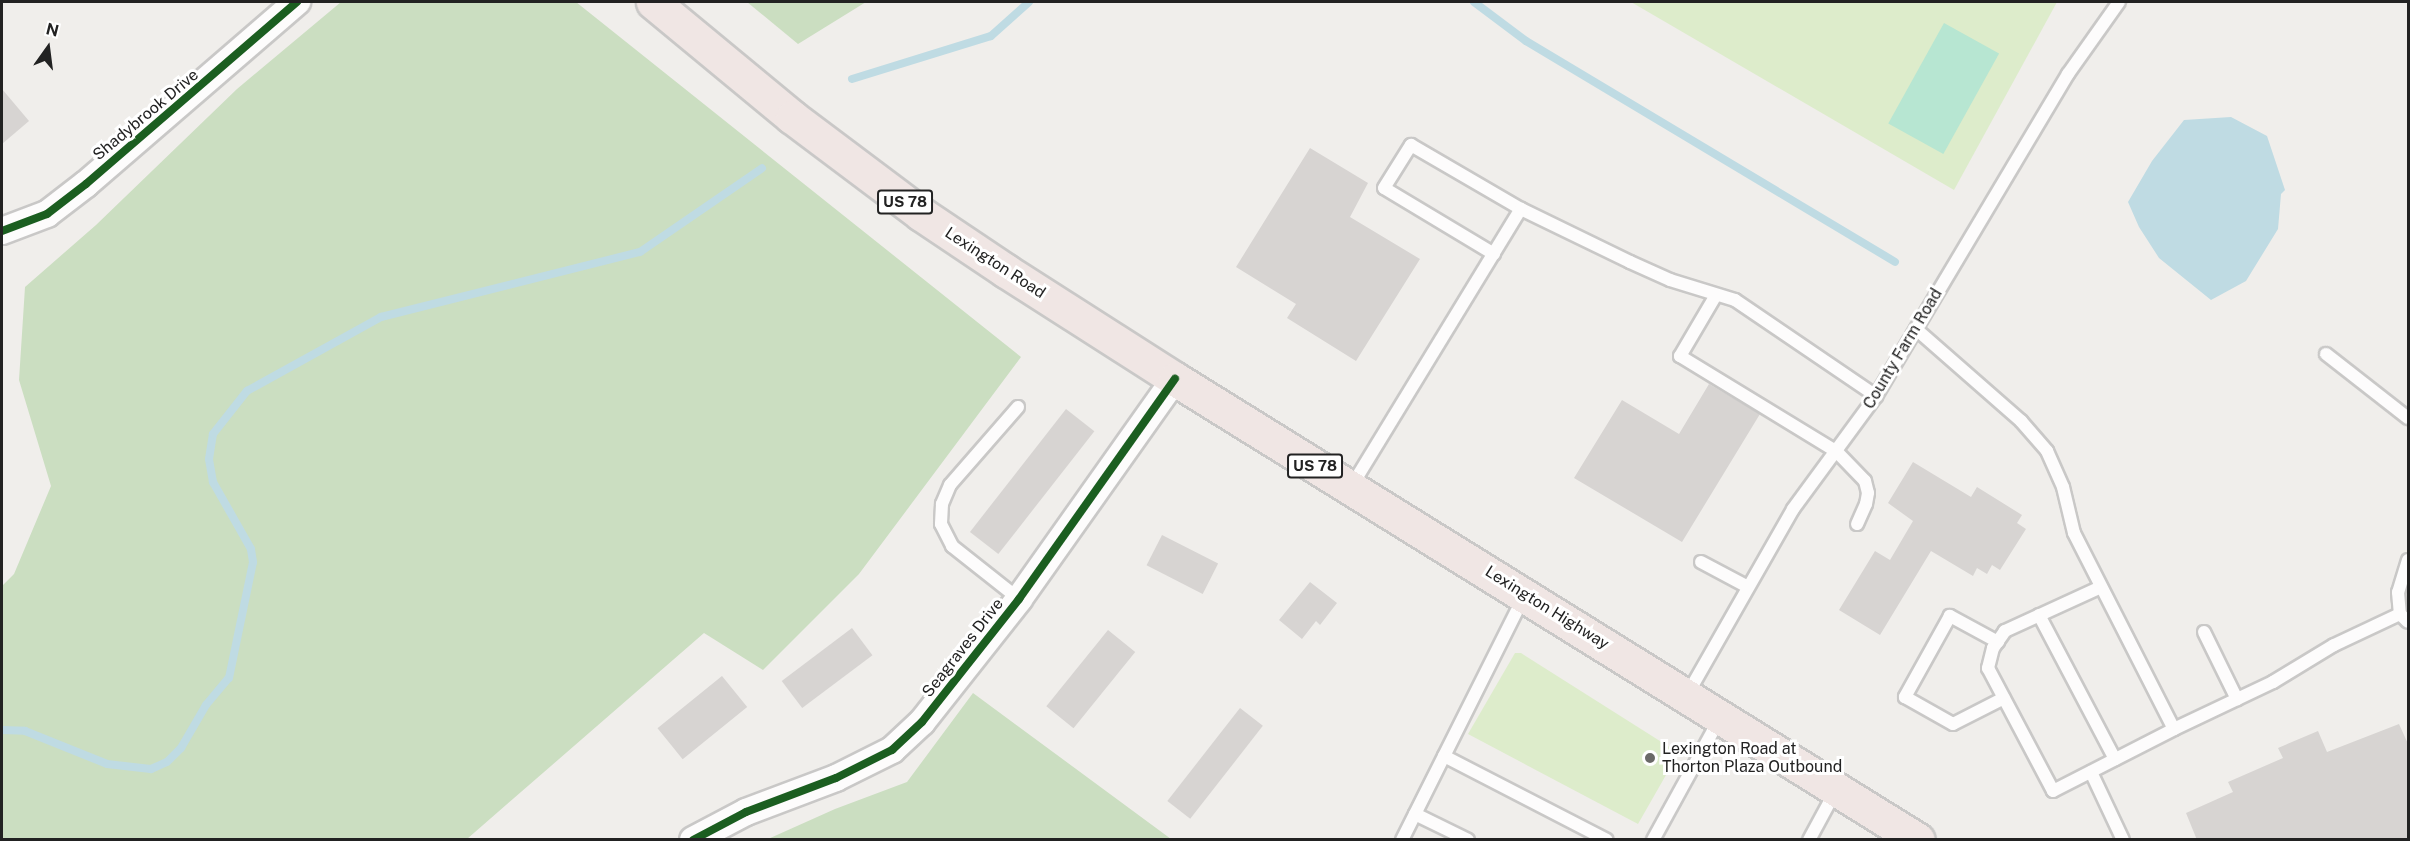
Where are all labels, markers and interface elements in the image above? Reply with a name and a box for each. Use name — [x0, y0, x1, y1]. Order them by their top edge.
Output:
north arrow — [18, 18, 78, 78]
text: N — [44, 19, 61, 41]
street label: Shadybrook Drive — [89, 65, 203, 165]
road number: US 78 — [876, 190, 934, 214]
street label: Lexington Road — [941, 223, 1049, 303]
street label: County Farm Road — [1859, 285, 1947, 413]
road number: US 78 — [1286, 454, 1344, 478]
street label: Lexington Highway — [1481, 562, 1613, 654]
street label: Seagraves Drive — [918, 595, 1008, 701]
place label: Lexington Road at Thorton Plaza Outbound — [1662, 739, 1842, 777]
marker: Lexington Road at Thorton Plaza Outbound — [1643, 751, 1657, 765]

